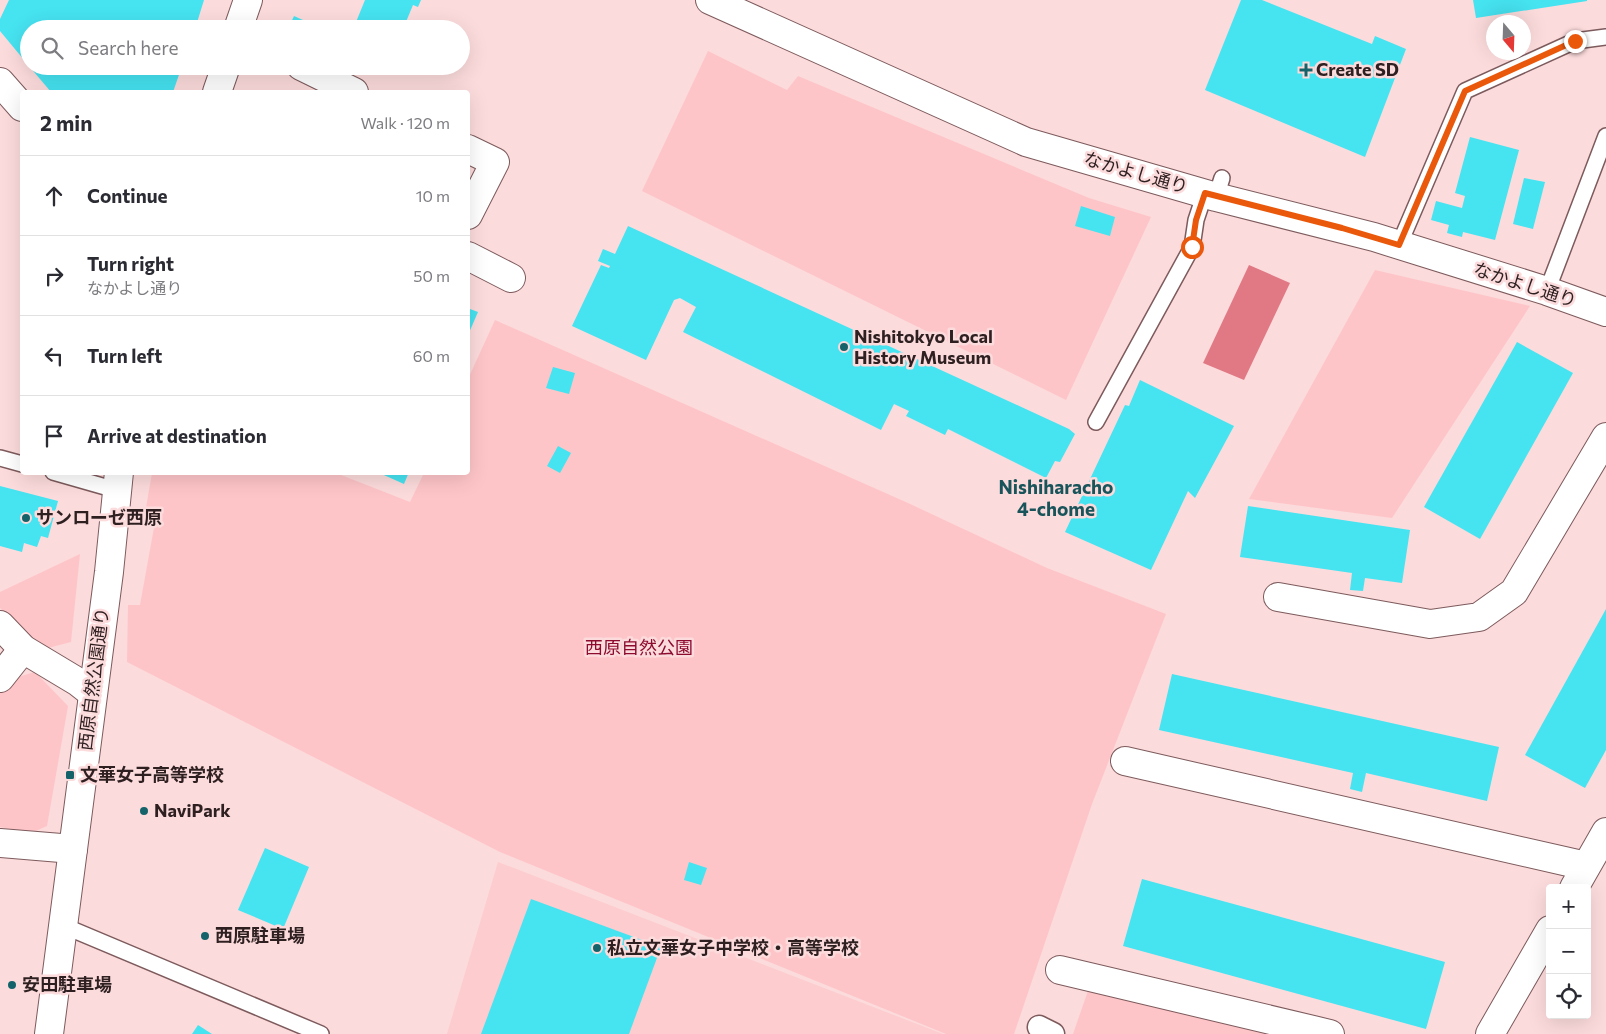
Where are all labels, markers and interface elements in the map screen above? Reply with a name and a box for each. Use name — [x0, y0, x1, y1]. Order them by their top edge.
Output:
north arrow — [1486, 15, 1531, 60]
search box — [20, 20, 470, 75]
route end — [1564, 30, 1587, 53]
icon: search — [38, 34, 66, 62]
text: Search here — [78, 36, 178, 59]
place label: Create SD — [1316, 58, 1399, 80]
marker: Create SD — [1300, 64, 1312, 76]
text: 2 min — [40, 110, 92, 135]
text: Walk · 120 m — [360, 113, 450, 132]
street label: なかよし通り — [1082, 147, 1191, 197]
icon: ahead — [40, 182, 68, 210]
text: Continue — [87, 184, 167, 207]
text: 10 m — [416, 186, 450, 205]
route start — [1181, 236, 1204, 259]
text: Turn right — [87, 252, 174, 275]
street label: なかよし通り — [1471, 257, 1580, 311]
icon: right — [40, 262, 68, 290]
text: 50 m — [413, 266, 450, 285]
text: なかよし通り — [87, 278, 182, 297]
place label: Nishitokyo Local History Museum — [854, 325, 993, 368]
marker: Nishitokyo Local History Museum — [838, 341, 850, 353]
icon: left — [40, 342, 68, 370]
text: Turn left — [87, 344, 162, 367]
text: 60 m — [413, 346, 450, 365]
icon: arrive — [40, 422, 68, 450]
text: Arrive at destination — [87, 424, 267, 447]
district label: Nishiharacho 4-chome — [999, 475, 1113, 520]
place label: サンローゼ西原 — [36, 506, 162, 528]
marker: サンローゼ西原 — [20, 512, 32, 524]
street label: 西原自然公園通り — [73, 606, 113, 752]
park label: 西原自然公園 — [585, 636, 693, 658]
place label: 文華女子高等学校 — [80, 763, 224, 785]
marker: 文華女子高等学校 — [64, 769, 76, 781]
place label: NaviPark — [154, 799, 231, 821]
marker: NaviPark — [138, 805, 150, 817]
map controls — [1546, 884, 1591, 1019]
button: + — [1546, 884, 1591, 929]
place label: 西原駐車場 — [215, 924, 305, 946]
button: − — [1546, 929, 1591, 974]
marker: 西原駐車場 — [199, 930, 211, 942]
place label: 私立文華女子中学校・高等学校 — [607, 936, 859, 958]
marker: 私立文華女子中学校・高等学校 — [591, 942, 603, 954]
place label: 安田駐車場 — [22, 973, 112, 995]
button: locate — [1546, 974, 1591, 1019]
marker: 安田駐車場 — [6, 979, 18, 991]

